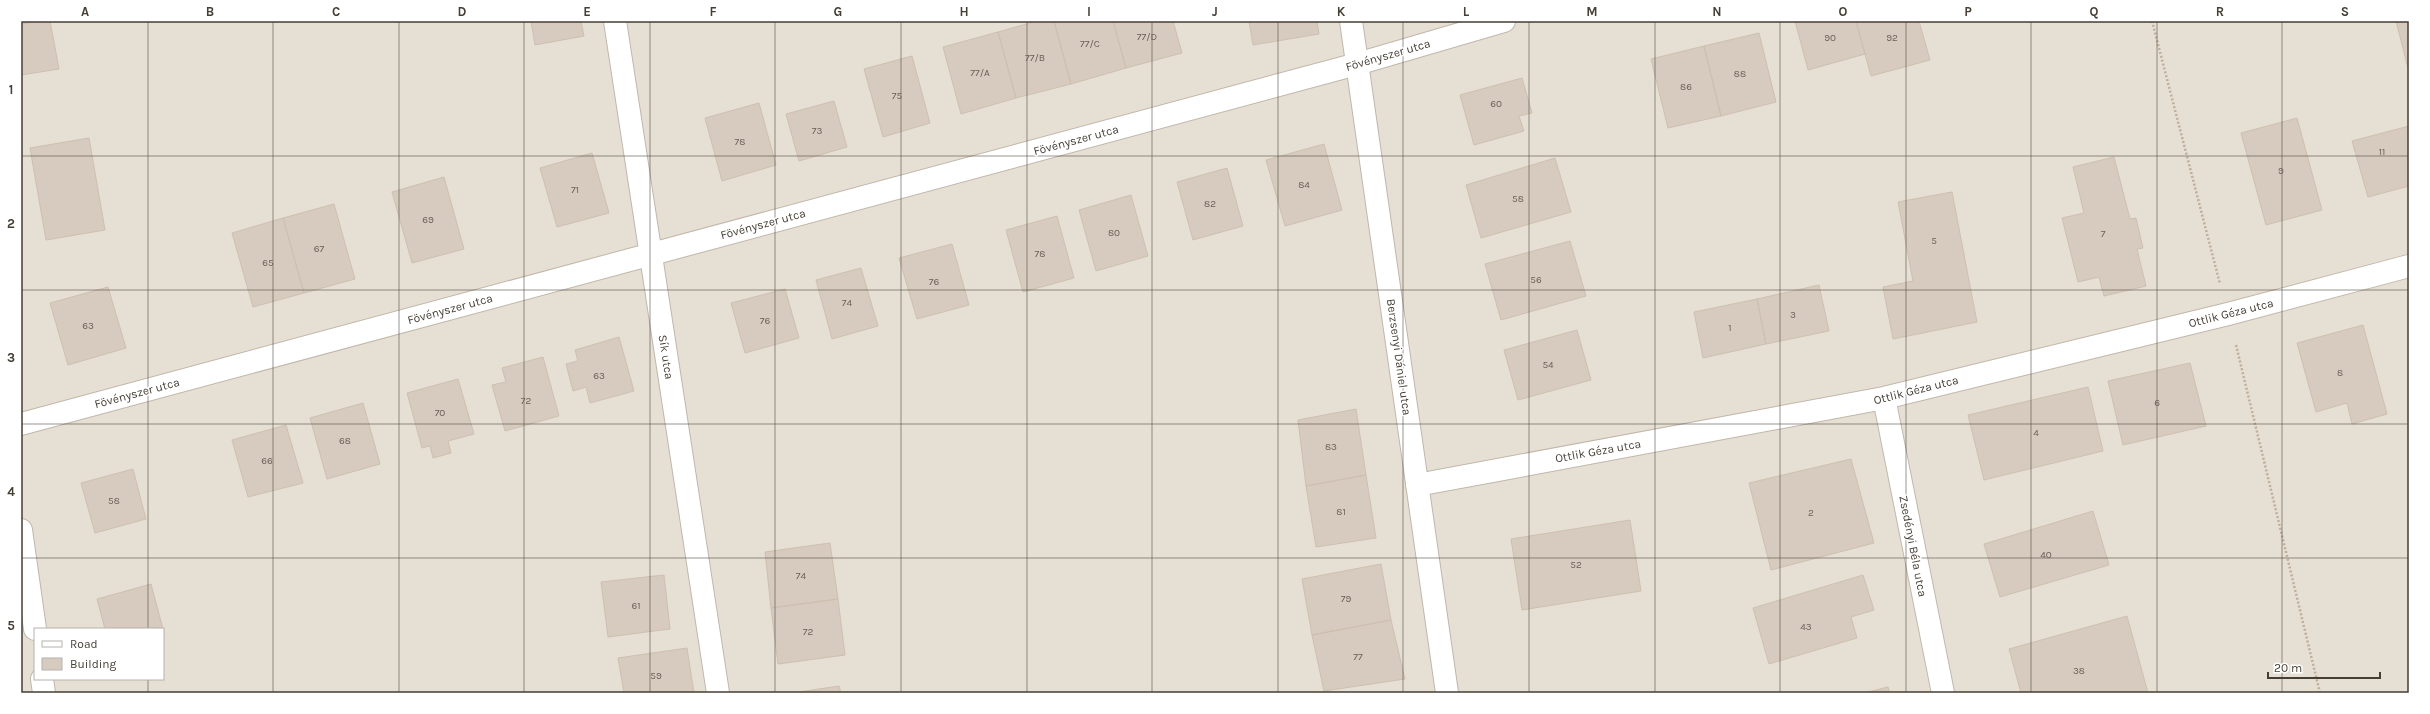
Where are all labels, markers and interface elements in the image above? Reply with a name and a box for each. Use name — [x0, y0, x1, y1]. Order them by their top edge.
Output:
text: A — [81, 4, 89, 19]
text: B — [206, 4, 214, 19]
text: C — [332, 4, 340, 19]
text: D — [458, 4, 467, 19]
text: E — [583, 4, 591, 19]
text: F — [709, 4, 717, 19]
text: G — [834, 4, 842, 19]
text: H — [959, 4, 969, 19]
text: I — [1087, 4, 1091, 19]
text: J — [1212, 4, 1218, 19]
text: K — [1337, 4, 1346, 19]
text: L — [1463, 4, 1470, 19]
text: M — [1586, 4, 1598, 19]
text: N — [1712, 4, 1722, 19]
text: O — [1839, 4, 1848, 19]
text: P — [1964, 4, 1972, 19]
text: Q — [2090, 4, 2099, 19]
text: R — [2216, 4, 2224, 19]
text: S — [2341, 4, 2349, 19]
house number: 77/D — [1137, 31, 1157, 43]
house number: 90 — [1824, 32, 1836, 44]
house number: 92 — [1886, 32, 1898, 44]
street label: Fövényszer utca — [1344, 36, 1432, 74]
house number: 77/C — [1080, 38, 1100, 50]
house number: 77/B — [1025, 52, 1045, 64]
house number: 77/A — [970, 67, 990, 79]
house number: 88 — [1734, 68, 1746, 80]
house number: 86 — [1680, 81, 1692, 93]
text: 1 — [9, 82, 13, 97]
house number: 75 — [892, 90, 903, 102]
house number: 60 — [1490, 98, 1502, 110]
street label: Fövényszer utca — [1032, 122, 1120, 158]
house number: 73 — [812, 125, 822, 137]
house number: 78 — [735, 136, 745, 148]
house number: 11 — [2379, 146, 2385, 158]
house number: 9 — [2278, 165, 2284, 177]
house number: 84 — [1298, 179, 1310, 191]
house number: 71 — [571, 184, 579, 196]
house number: 58 — [1512, 193, 1524, 205]
house number: 82 — [1204, 198, 1216, 210]
street label: Fövényszer utca — [719, 206, 807, 242]
house number: 69 — [422, 214, 434, 226]
text: 2 — [7, 216, 15, 231]
house number: 80 — [1108, 227, 1120, 239]
house number: 7 — [2101, 228, 2106, 240]
house number: 5 — [1931, 235, 1937, 247]
house number: 67 — [314, 243, 325, 255]
house number: 78 — [1035, 248, 1045, 260]
house number: 65 — [262, 257, 274, 269]
house number: 56 — [1530, 274, 1542, 286]
house number: 76 — [929, 276, 939, 288]
street label: Fövényszer utca — [406, 291, 494, 327]
street label: Ottlik Géza utca — [2187, 296, 2275, 330]
house number: 74 — [842, 297, 853, 309]
street label: Berzsenyi Dániel utca — [1384, 298, 1414, 416]
house number: 3 — [1790, 309, 1796, 321]
house number: 76 — [760, 315, 770, 327]
house number: 63 — [82, 320, 94, 332]
house number: 1 — [1728, 322, 1732, 334]
street label: Sík utca — [656, 334, 676, 380]
text: 3 — [7, 350, 15, 365]
house number: 54 — [1542, 359, 1554, 371]
house number: 8 — [2337, 367, 2343, 379]
house number: 63 — [593, 370, 605, 382]
street label: Ottlik Géza utca — [1872, 373, 1960, 407]
street label: Fövényszer utca — [93, 375, 181, 411]
house number: 72 — [521, 395, 531, 407]
house number: 6 — [2154, 397, 2160, 409]
house number: 70 — [435, 407, 445, 419]
house number: 4 — [2033, 427, 2039, 439]
house number: 68 — [339, 435, 351, 447]
street label: Ottlik Géza utca — [1554, 437, 1642, 465]
house number: 83 — [1325, 441, 1337, 453]
house number: 66 — [261, 455, 273, 467]
text: 4 — [7, 484, 15, 499]
street label: Zsedényi Béla utca — [1896, 494, 1930, 598]
house number: 58 — [108, 495, 120, 507]
house number: 81 — [1336, 506, 1346, 518]
house number: 2 — [1808, 507, 1814, 519]
house number: 40 — [2040, 549, 2052, 561]
house number: 52 — [1570, 559, 1582, 571]
house number: 74 — [796, 570, 807, 582]
house number: 79 — [1341, 593, 1351, 605]
house number: 61 — [631, 600, 641, 612]
text: 5 — [7, 618, 15, 633]
house number: 43 — [1800, 621, 1812, 633]
house number: 72 — [803, 626, 813, 638]
legend — [34, 628, 164, 680]
text: Road — [70, 637, 98, 651]
house number: 77 — [1353, 651, 1363, 663]
scale bar — [2268, 654, 2380, 680]
text: Building — [70, 657, 117, 671]
text: 20 m — [2274, 661, 2302, 675]
house number: 38 — [2073, 665, 2085, 677]
house number: 59 — [650, 670, 662, 682]

